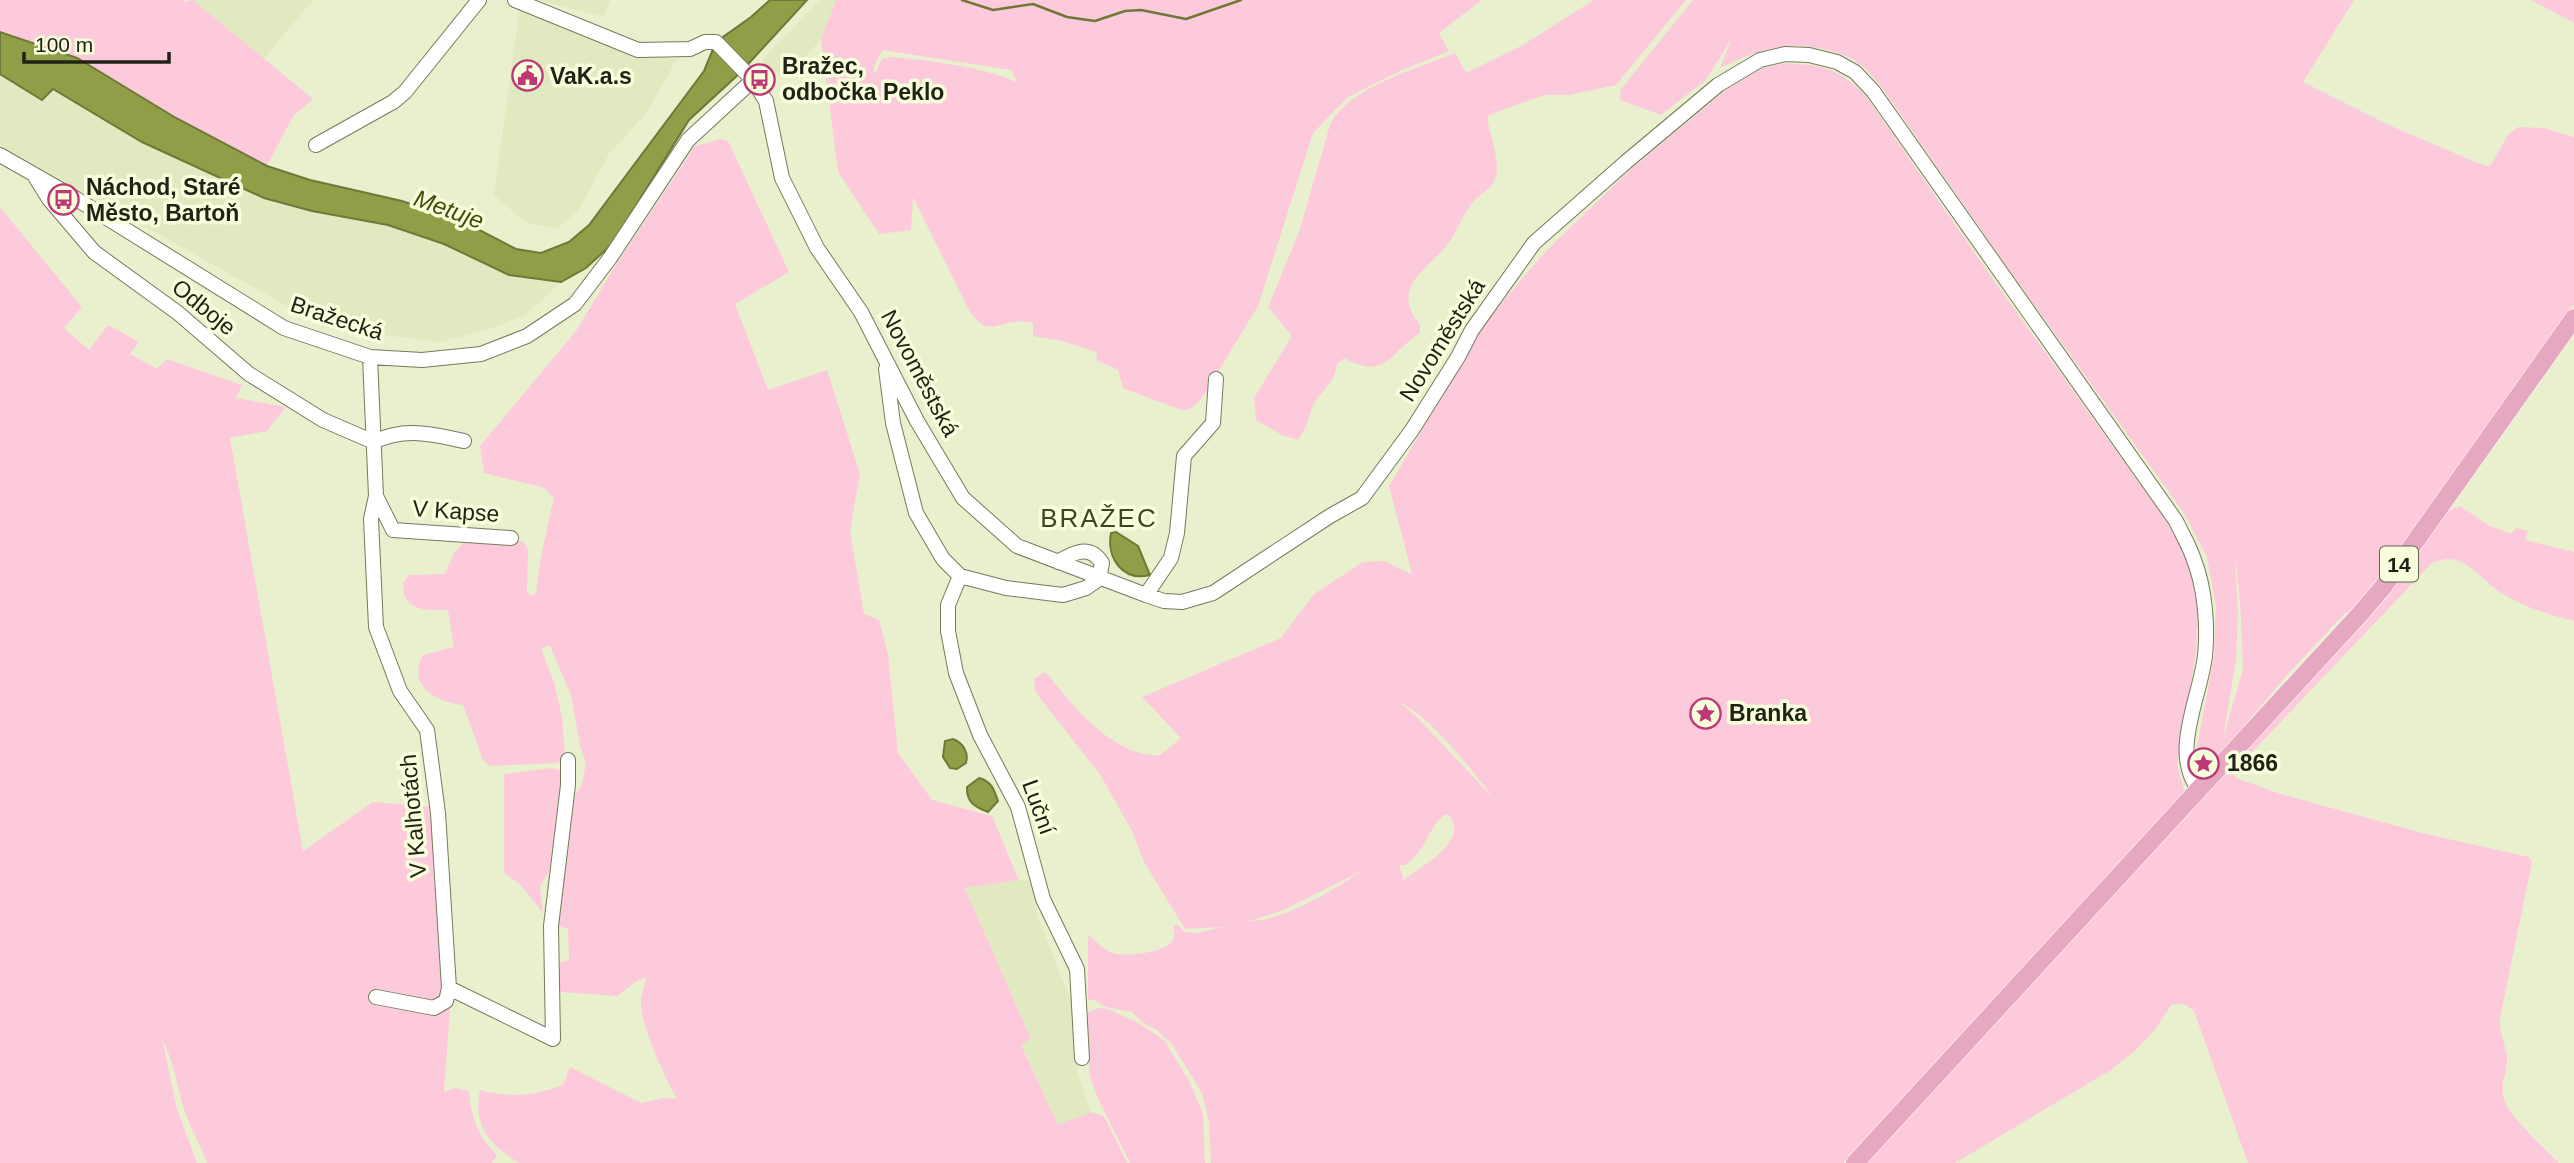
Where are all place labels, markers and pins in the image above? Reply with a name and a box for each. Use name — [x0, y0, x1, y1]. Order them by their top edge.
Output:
place label: Bražec, odbočka Peklo — [782, 53, 944, 105]
public building icon: VaK.a.s — [510, 59, 544, 93]
bus stop icon: Bražec, odbočka Peklo — [742, 62, 776, 96]
place label: VaK.a.s — [550, 63, 632, 89]
place label: Náchod, Staré Město, Bartoň — [86, 174, 241, 226]
bus stop icon: Náchod, Staré Město, Bartoň — [46, 183, 80, 217]
place icon: Branka — [1689, 696, 1723, 730]
place label: Branka — [1729, 700, 1807, 726]
place icon: 1866 — [2187, 746, 2221, 780]
place label: 1866 — [2227, 750, 2278, 776]

